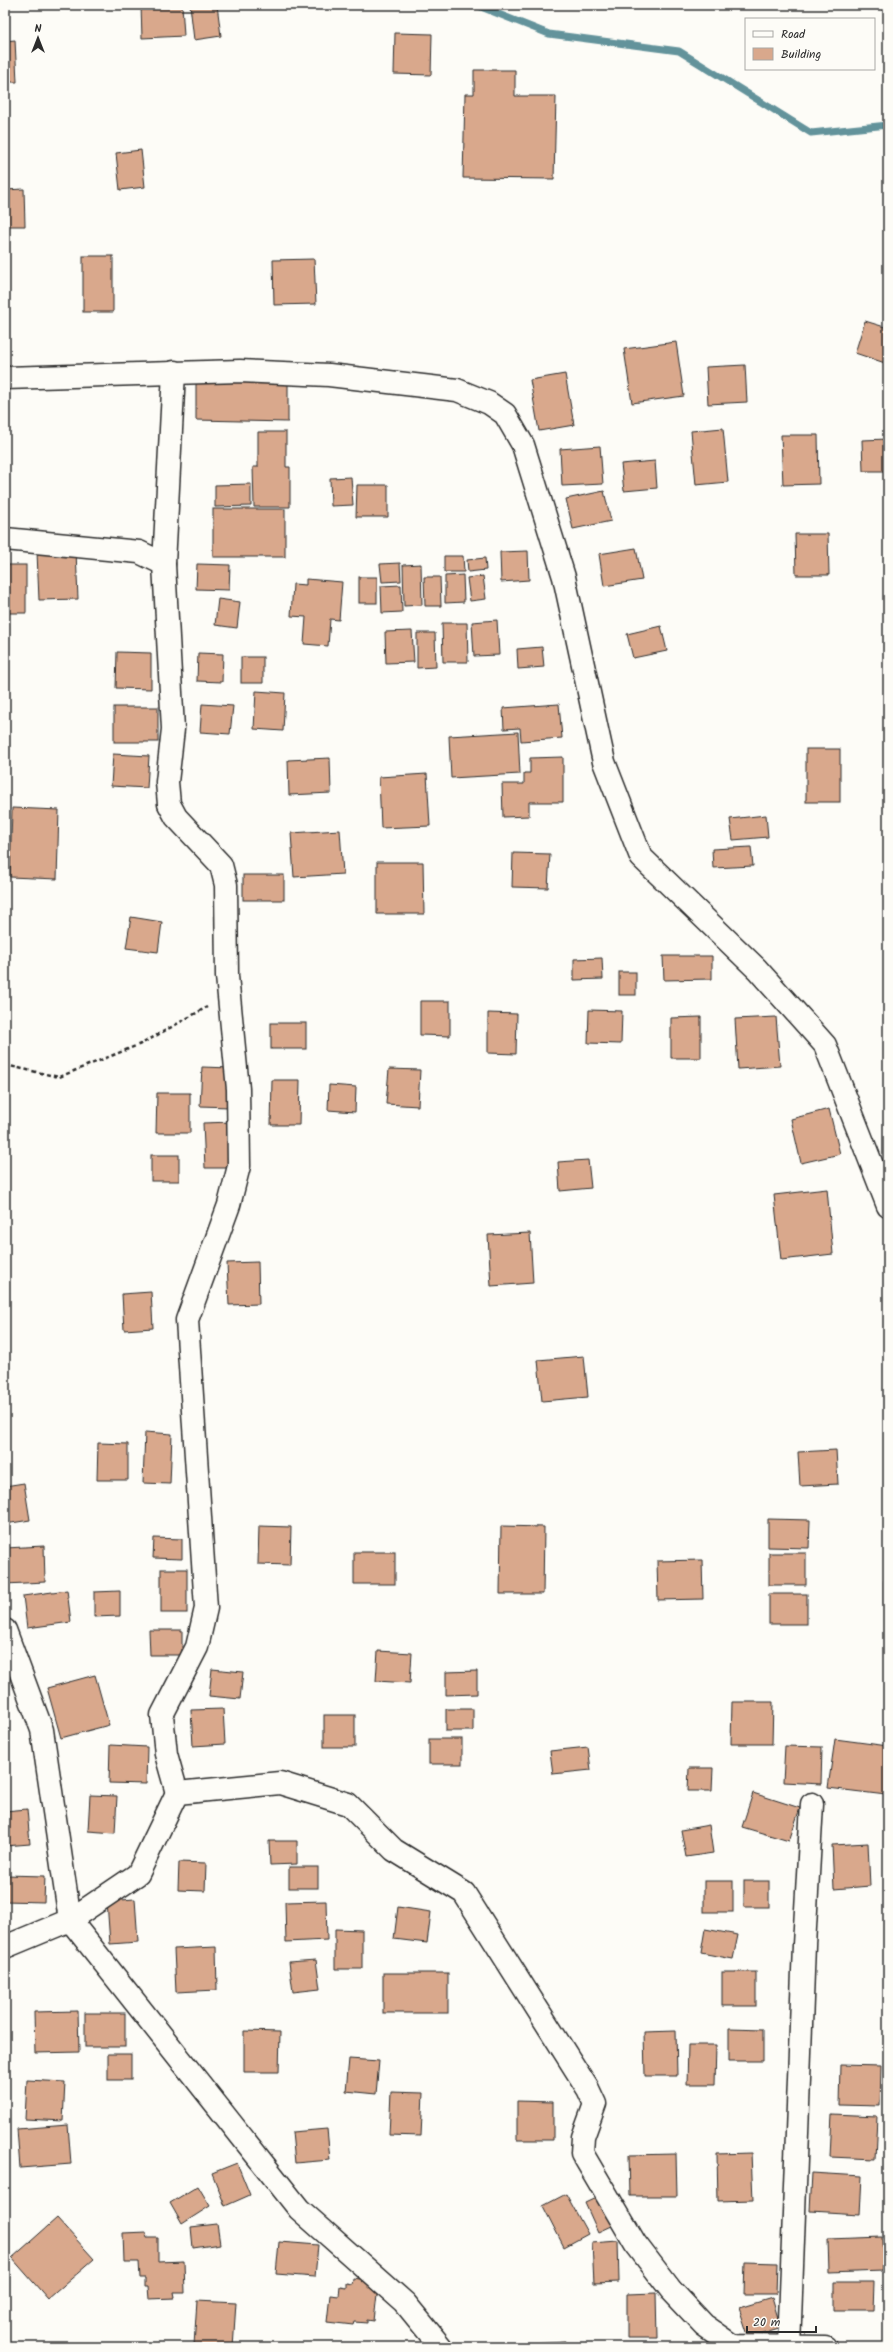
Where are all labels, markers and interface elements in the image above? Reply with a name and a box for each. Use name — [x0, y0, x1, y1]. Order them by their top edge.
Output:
north arrow — [18, 18, 58, 58]
legend — [745, 18, 875, 70]
text: N — [35, 20, 42, 38]
text: Road — [781, 25, 806, 44]
text: Building — [781, 45, 821, 64]
scale bar — [747, 2308, 816, 2334]
text: 20 m — [753, 2313, 781, 2332]

